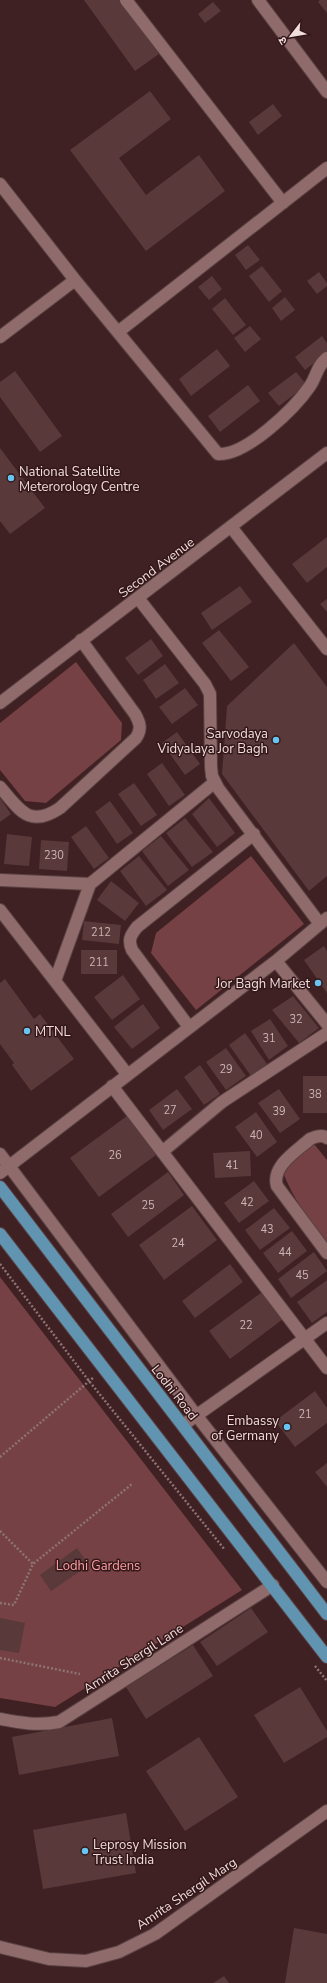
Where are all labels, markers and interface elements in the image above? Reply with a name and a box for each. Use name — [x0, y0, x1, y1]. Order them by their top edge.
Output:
north arrow — [271, 16, 311, 56]
text: उ — [274, 34, 291, 48]
place label: National Satellite Meterorology Centre — [19, 463, 139, 496]
marker: National Satellite Meterorology Centre — [6, 473, 16, 483]
street label: Second Avenue — [115, 533, 198, 602]
place label: Sarvodaya Vidyalaya Jor Bagh — [156, 725, 268, 758]
marker: Sarvodaya Vidyalaya Jor Bagh — [271, 735, 281, 745]
house number: 230 — [44, 848, 64, 863]
house number: 212 — [91, 925, 111, 940]
house number: 211 — [89, 955, 109, 970]
place label: Jor Bagh Market — [215, 975, 310, 993]
marker: Jor Bagh Market — [313, 978, 323, 988]
house number: 32 — [289, 1012, 303, 1027]
place label: MTNL — [35, 1023, 71, 1041]
marker: MTNL — [22, 1026, 32, 1036]
house number: 31 — [262, 1031, 276, 1046]
house number: 29 — [219, 1062, 233, 1077]
house number: 38 — [308, 1087, 322, 1102]
house number: 27 — [163, 1103, 177, 1118]
house number: 39 — [272, 1104, 286, 1119]
house number: 40 — [249, 1128, 263, 1143]
house number: 26 — [108, 1148, 122, 1163]
house number: 41 — [225, 1158, 239, 1173]
house number: 42 — [240, 1195, 254, 1210]
house number: 25 — [141, 1198, 155, 1213]
house number: 43 — [260, 1222, 274, 1237]
house number: 24 — [171, 1236, 185, 1251]
house number: 44 — [278, 1245, 292, 1260]
house number: 45 — [295, 1268, 309, 1283]
house number: 22 — [239, 1318, 253, 1333]
street label: Lodhi Road — [147, 1361, 202, 1424]
house number: 21 — [298, 1407, 312, 1422]
place label: Embassy of Germany — [211, 1412, 279, 1445]
marker: Embassy of Germany — [282, 1422, 292, 1432]
park label: Lodhi Gardens — [56, 1557, 140, 1575]
street label: Amrita Shergil Lane — [80, 1620, 187, 1698]
place label: Leprosy Mission Trust India — [93, 1836, 187, 1869]
marker: Leprosy Mission Trust India — [80, 1846, 90, 1856]
street label: Amrita Shergil Marg — [133, 1853, 240, 1934]

